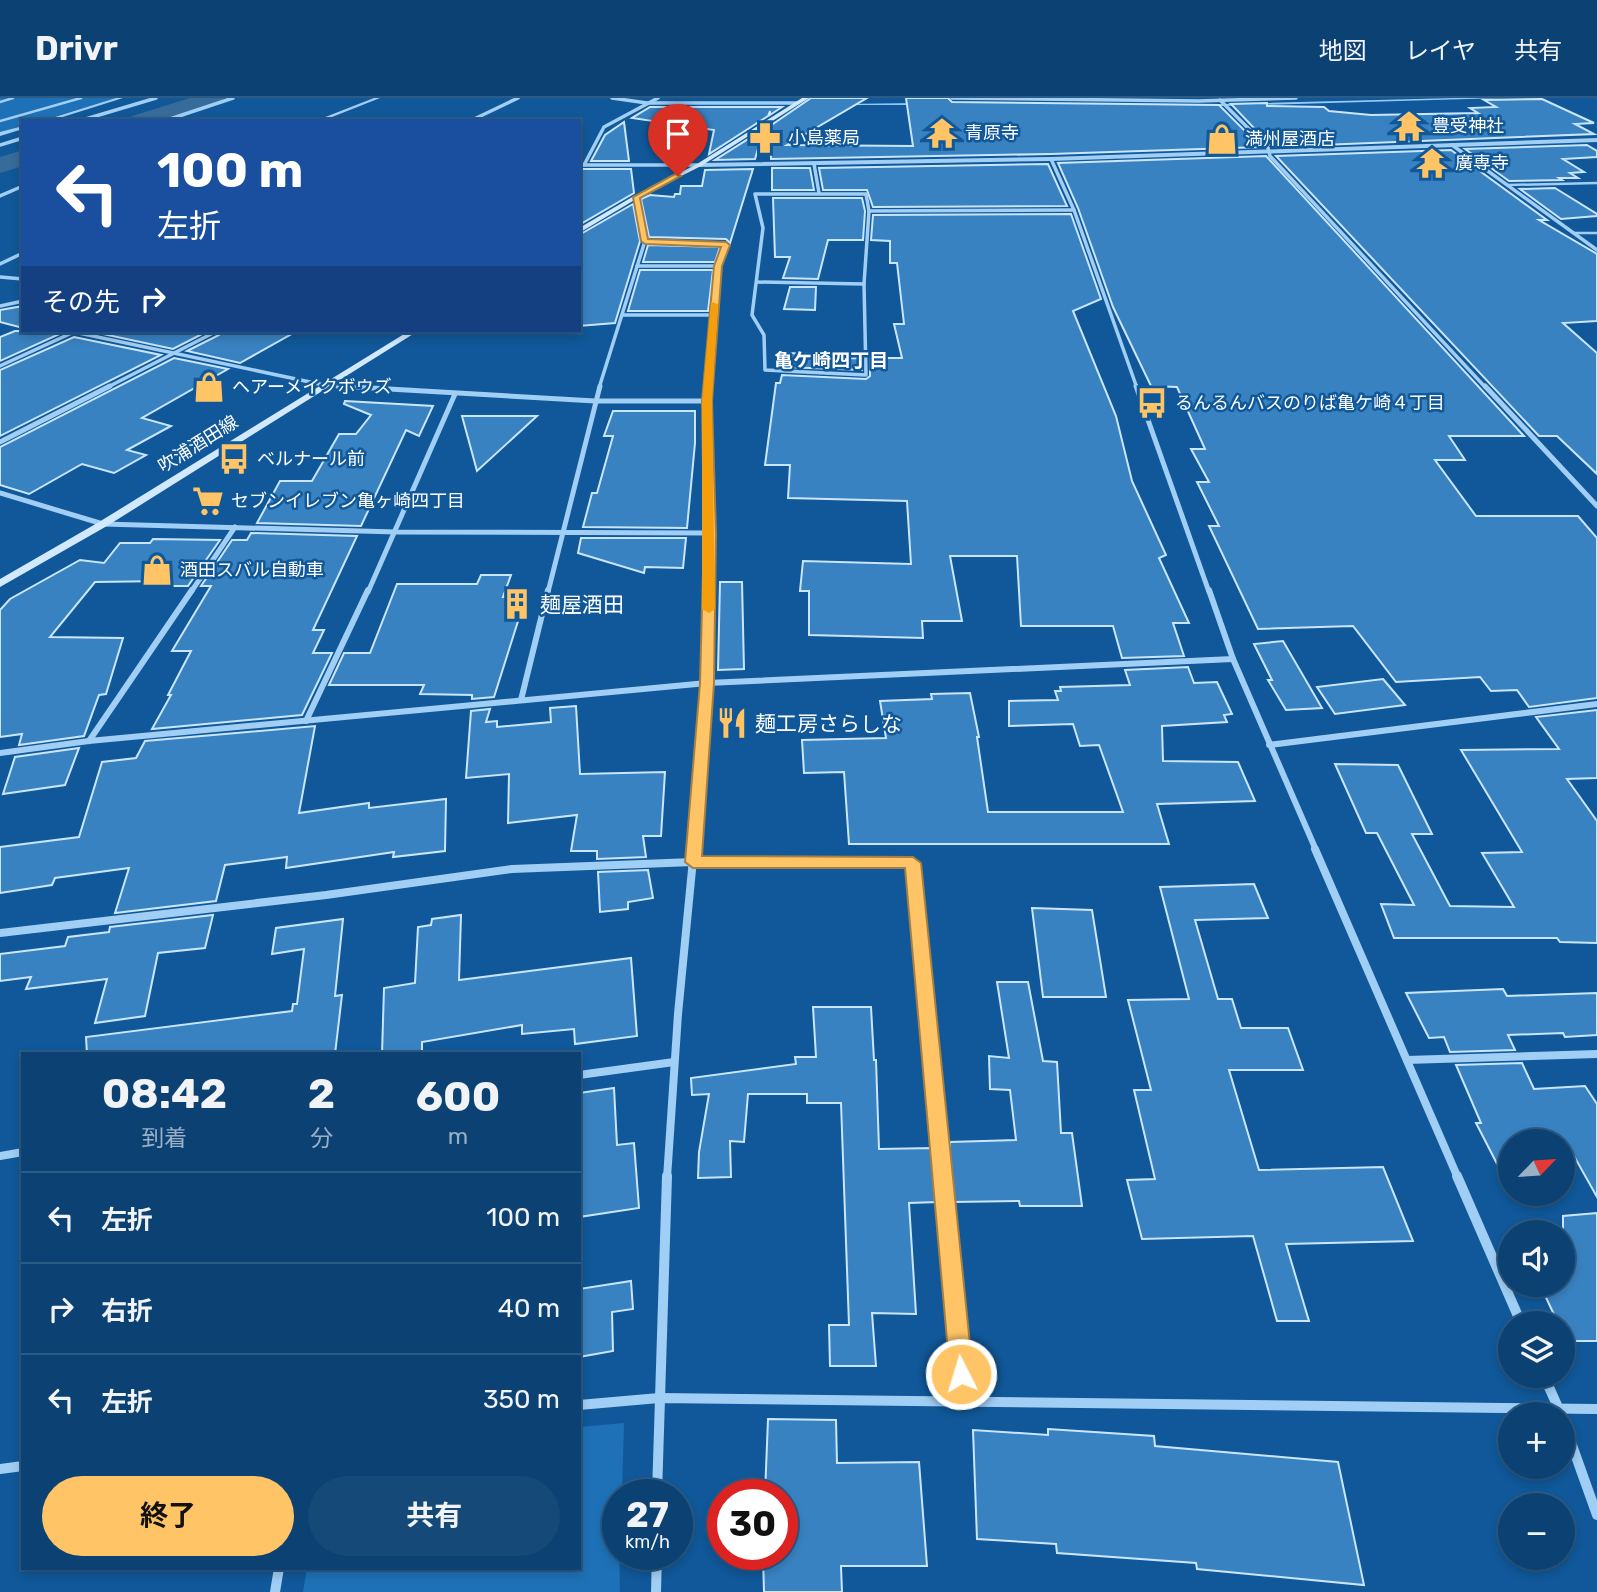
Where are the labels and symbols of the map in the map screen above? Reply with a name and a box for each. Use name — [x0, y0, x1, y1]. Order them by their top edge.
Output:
pin — [648, 104, 708, 176]
temple icon: 豊受神社 — [1392, 109, 1426, 143]
place label: 豊受神社 — [1432, 115, 1504, 137]
temple icon: 青原寺 — [925, 116, 959, 150]
pharmacy icon: 小島薬局 — [748, 121, 782, 155]
place label: 青原寺 — [965, 122, 1019, 144]
shop icon: 満州屋酒店 — [1205, 122, 1239, 156]
place label: 小島薬局 — [788, 127, 860, 149]
place label: 満州屋酒店 — [1245, 128, 1335, 150]
temple icon: 廣専寺 — [1415, 146, 1449, 180]
place label: 廣専寺 — [1455, 152, 1509, 174]
district label: 亀ケ崎四丁目 — [774, 349, 888, 372]
shop icon: ヘアーメイクボウズ — [192, 370, 226, 404]
place label: ヘアーメイクボウズ — [232, 376, 392, 398]
bus stop icon: るんるんバスのりば亀ケ崎４丁目 — [1135, 386, 1169, 420]
place label: るんるんバスのりば亀ケ崎４丁目 — [1175, 392, 1445, 414]
street label: 吹浦酒田線 — [154, 411, 242, 477]
bus stop icon: ベルナール前 — [217, 442, 251, 476]
place label: ベルナール前 — [257, 448, 365, 470]
supermarket icon: セブンイレブン亀ヶ崎四丁目 — [191, 484, 225, 518]
place label: セブンイレブン亀ヶ崎四丁目 — [231, 490, 465, 512]
shop icon: 酒田スバル自動車 — [140, 553, 174, 587]
place label: 酒田スバル自動車 — [180, 559, 324, 581]
building icon: 麺屋酒田 — [500, 587, 534, 621]
place label: 麺屋酒田 — [540, 592, 624, 617]
restaurant icon: 麺工房さらしな — [715, 706, 749, 740]
place label: 麺工房さらしな — [755, 711, 902, 736]
north arrow — [1498, 1129, 1575, 1206]
position arrow — [924, 1337, 998, 1411]
speed limit sign: 30 — [707, 1479, 798, 1570]

